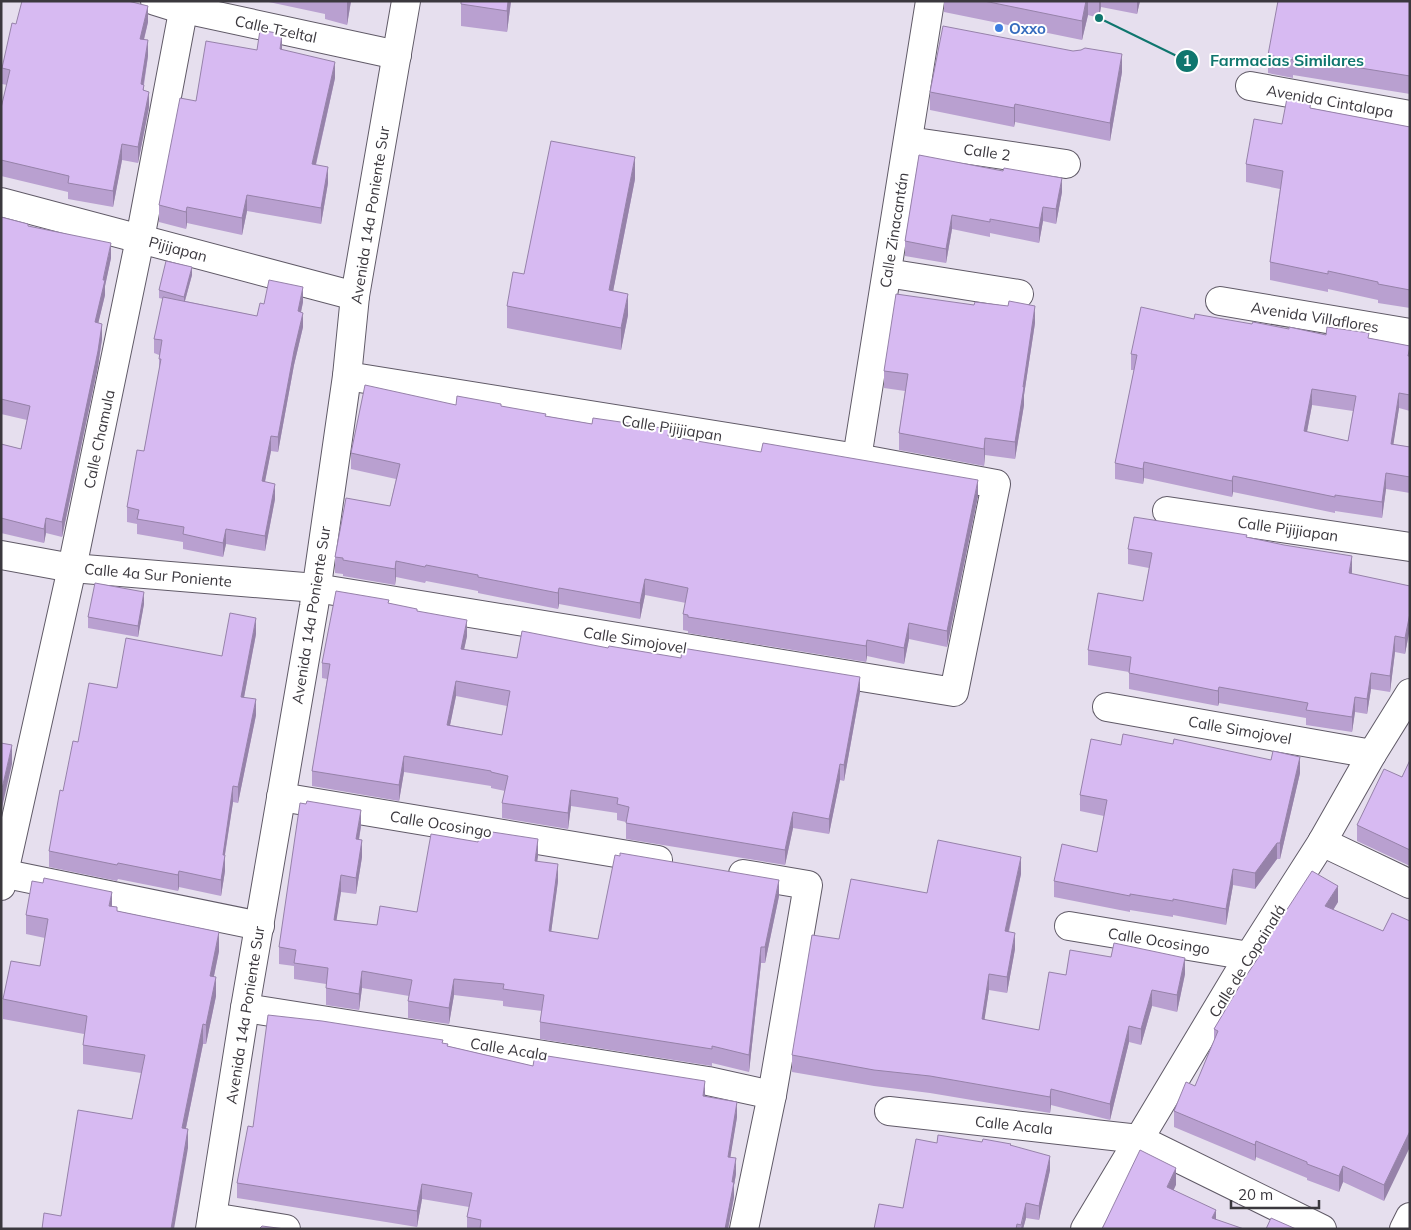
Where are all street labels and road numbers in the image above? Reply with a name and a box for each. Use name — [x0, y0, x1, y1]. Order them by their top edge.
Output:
street label: Calle Tzeltal — [233, 11, 319, 47]
street label: Avenida Cintalapa — [1265, 80, 1395, 122]
street label: Avenida 14a Poniente Sur — [347, 124, 394, 305]
street label: Calle 2 — [962, 139, 1012, 165]
street label: Calle Zinacantán — [875, 171, 913, 289]
street label: Pijijapan — [147, 232, 209, 266]
street label: Avenida Villaflores — [1250, 298, 1380, 336]
street label: Calle Chamula — [79, 388, 119, 490]
street label: Calle Pijijiapan — [620, 411, 724, 445]
street label: Calle Pijijiapan — [1236, 513, 1340, 545]
street label: Avenida 14a Poniente Sur — [288, 524, 335, 705]
street label: Calle 4a Sur Poniente — [83, 559, 233, 591]
street label: Calle Simojovel — [582, 622, 688, 658]
street label: Calle Simojovel — [1187, 712, 1293, 748]
street label: Calle Ocosingo — [389, 807, 493, 841]
street label: Calle de Copainalá — [1205, 901, 1289, 1021]
street label: Avenida 14a Poniente Sur — [222, 924, 269, 1105]
street label: Calle Ocosingo — [1107, 924, 1211, 958]
street label: Calle Acala — [469, 1034, 549, 1064]
street label: Calle Acala — [974, 1111, 1054, 1139]

